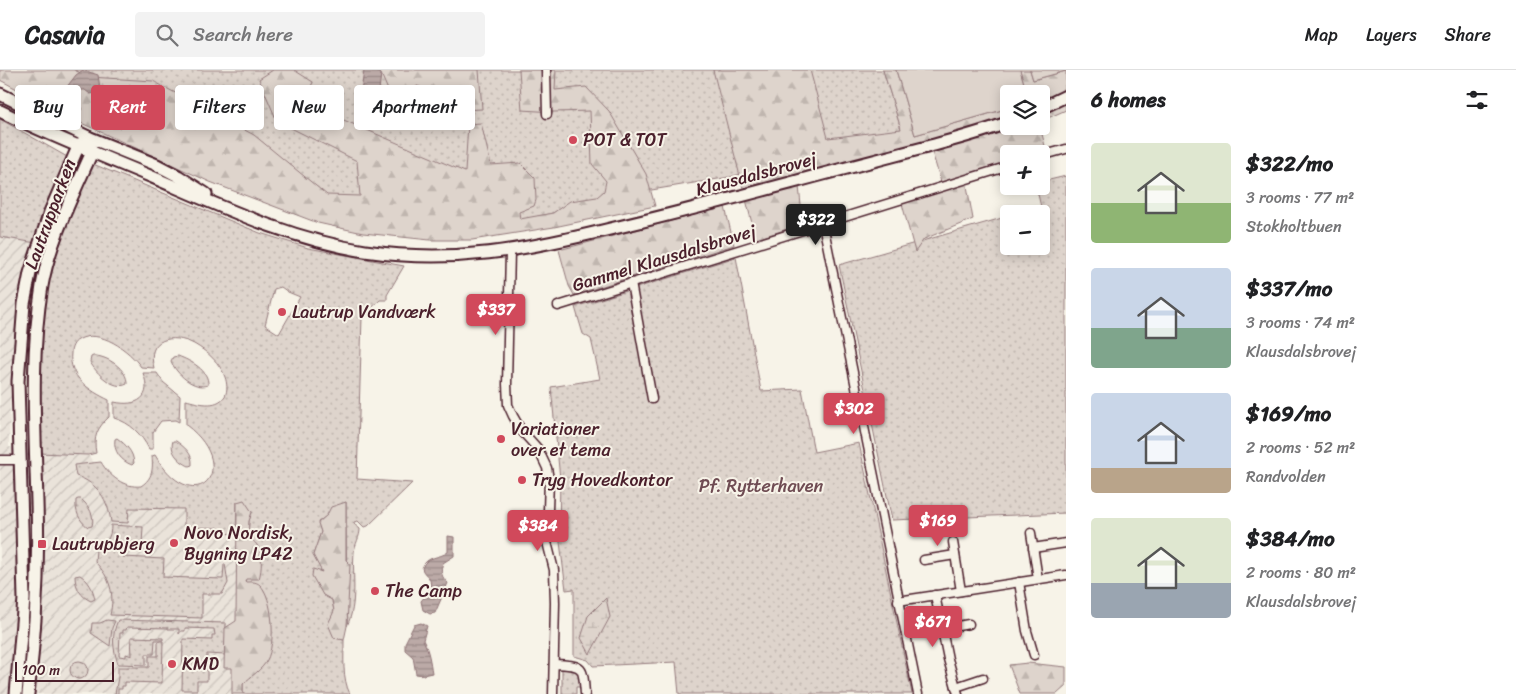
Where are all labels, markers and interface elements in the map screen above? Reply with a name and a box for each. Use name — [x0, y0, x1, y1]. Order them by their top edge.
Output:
search box — [135, 12, 485, 57]
text: Casavia — [25, 14, 105, 56]
text: Search here — [193, 18, 293, 51]
text: Map — [1305, 19, 1338, 51]
text: Layers — [1366, 19, 1417, 51]
text: Share — [1445, 19, 1491, 51]
icon: search — [153, 21, 181, 49]
text: 6 homes — [1091, 81, 1166, 119]
chip: Buy — [15, 85, 81, 130]
chip: Rent — [91, 85, 165, 130]
chip: Filters — [175, 85, 264, 130]
chip: New — [274, 85, 344, 130]
chip: Apartment — [354, 85, 475, 130]
map controls — [1000, 85, 1050, 255]
button: layers — [1000, 85, 1050, 135]
icon: filters — [1463, 86, 1491, 114]
place label: POT & TOT — [583, 124, 668, 156]
marker: POT & TOT — [567, 134, 579, 146]
street label: Klausdalsbrovej — [692, 142, 821, 205]
button: + — [1000, 145, 1050, 195]
text: $322/mo — [1246, 145, 1333, 183]
street label: Lautrupparken — [15, 154, 85, 274]
icon: home — [1131, 163, 1191, 223]
text: 3 rooms · 77 m² — [1246, 183, 1354, 212]
pin: $322 — [786, 204, 846, 246]
text: $322 — [797, 205, 835, 234]
button: − — [1000, 205, 1050, 255]
text: Stokholtbuen — [1246, 212, 1342, 241]
street label: Gammel Klausdalsbrovej — [568, 215, 761, 301]
text: $337/mo — [1246, 270, 1332, 308]
icon: home — [1131, 288, 1191, 348]
pin: $337 — [466, 294, 526, 336]
text: $337 — [477, 295, 515, 324]
place label: Lautrup Vandværk — [292, 296, 436, 328]
marker: Lautrup Vandværk — [276, 306, 288, 318]
text: 3 rooms · 74 m² — [1246, 308, 1355, 337]
text: Klausdalsbrovej — [1246, 337, 1356, 366]
pin: $302 — [824, 392, 884, 435]
text: $302 — [835, 394, 873, 423]
text: $169/mo — [1246, 395, 1331, 433]
place label: Variationer over et tema — [511, 413, 611, 466]
icon: home — [1131, 413, 1191, 473]
marker: Variationer over et tema — [495, 433, 507, 445]
text: 2 rooms · 52 m² — [1246, 433, 1355, 462]
text: Randvolden — [1246, 462, 1326, 491]
place label: Tryg Hovedkontor — [532, 464, 674, 496]
park label: Pf. Rytterhaven — [699, 470, 824, 502]
marker: Tryg Hovedkontor — [516, 474, 528, 486]
pin: $169 — [908, 504, 968, 547]
text: $169 — [920, 506, 956, 535]
pin: $384 — [508, 510, 568, 552]
text: $384 — [518, 511, 558, 540]
place label: Novo Nordisk, Bygning LP42 — [184, 517, 294, 570]
text: $384/mo — [1246, 520, 1335, 558]
place label: Lautrupbjerg — [52, 528, 155, 560]
marker: Novo Nordisk, Bygning LP42 — [168, 537, 180, 549]
marker: Lautrupbjerg — [36, 538, 48, 550]
icon: home — [1131, 538, 1191, 598]
text: 2 rooms · 80 m² — [1246, 558, 1356, 587]
place label: The Camp — [385, 575, 462, 607]
marker: The Camp — [369, 585, 381, 597]
text: Klausdalsbrovej — [1246, 587, 1356, 616]
pin: $671 — [903, 606, 963, 648]
text: $671 — [915, 607, 951, 636]
place label: KMD — [182, 648, 219, 680]
text: 100 m — [22, 658, 60, 683]
marker: KMD — [166, 658, 178, 670]
scale bar — [15, 659, 114, 682]

